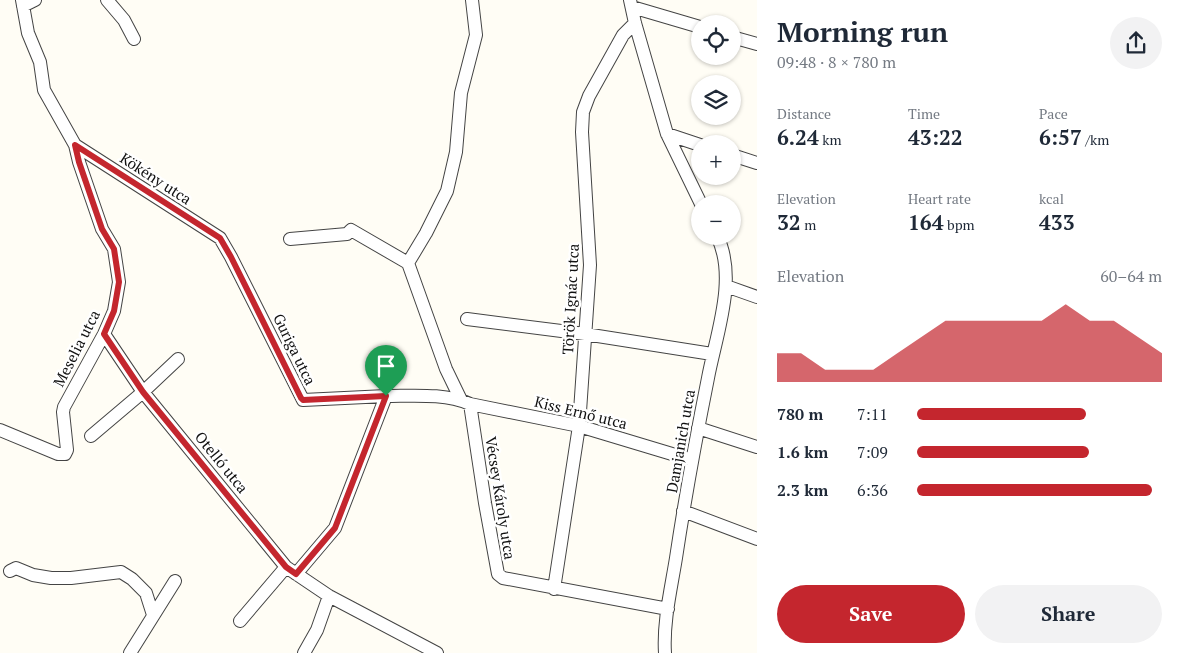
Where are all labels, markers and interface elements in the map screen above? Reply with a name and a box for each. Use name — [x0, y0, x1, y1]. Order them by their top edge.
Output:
text: Morning run — [777, 13, 948, 50]
map controls — [691, 15, 741, 245]
button: locate — [691, 15, 741, 65]
button: share — [1110, 17, 1162, 69]
text: 09:48 · 8 × 780 m — [777, 51, 896, 73]
button: layers — [691, 75, 741, 125]
text: Distance — [777, 104, 831, 123]
text: Time — [908, 104, 940, 123]
text: Pace — [1039, 104, 1068, 123]
text: 6.24 — [777, 123, 819, 151]
text: 43:22 — [908, 123, 963, 151]
text: 6:57 — [1039, 123, 1082, 151]
text: km — [819, 130, 842, 149]
text: /km — [1082, 130, 1109, 149]
button: + — [691, 135, 741, 185]
street label: Kökény utca — [116, 147, 196, 209]
text: Elevation — [777, 189, 836, 208]
text: Heart rate — [908, 189, 971, 208]
text: kcal — [1039, 189, 1064, 208]
button: − — [691, 195, 741, 245]
text: 32 — [777, 208, 801, 236]
text: 164 — [908, 208, 944, 236]
text: 433 — [1039, 208, 1075, 236]
text: m — [801, 215, 816, 234]
text: bpm — [944, 215, 975, 234]
street label: Török Ignác utca — [557, 243, 583, 355]
text: Elevation — [777, 265, 844, 287]
text: 60–64 m — [1100, 265, 1162, 287]
street label: Meselia utca — [48, 306, 104, 390]
street label: Guriga utca — [269, 310, 321, 388]
pin — [365, 345, 407, 396]
icon: arrive — [372, 352, 400, 380]
street label: Damjanich utca — [661, 387, 699, 494]
street label: Kiss Ernő utca — [533, 391, 630, 433]
text: 780 m — [777, 403, 823, 425]
text: 7:11 — [857, 403, 888, 425]
street label: Otelló utca — [191, 427, 253, 497]
street label: Vécsey Károly utca — [481, 435, 521, 561]
text: 1.6 km — [777, 441, 828, 463]
text: 7:09 — [857, 441, 888, 463]
text: 2.3 km — [777, 479, 828, 501]
text: 6:36 — [857, 479, 888, 501]
button: Save — [777, 585, 965, 643]
button: Share — [975, 585, 1162, 643]

